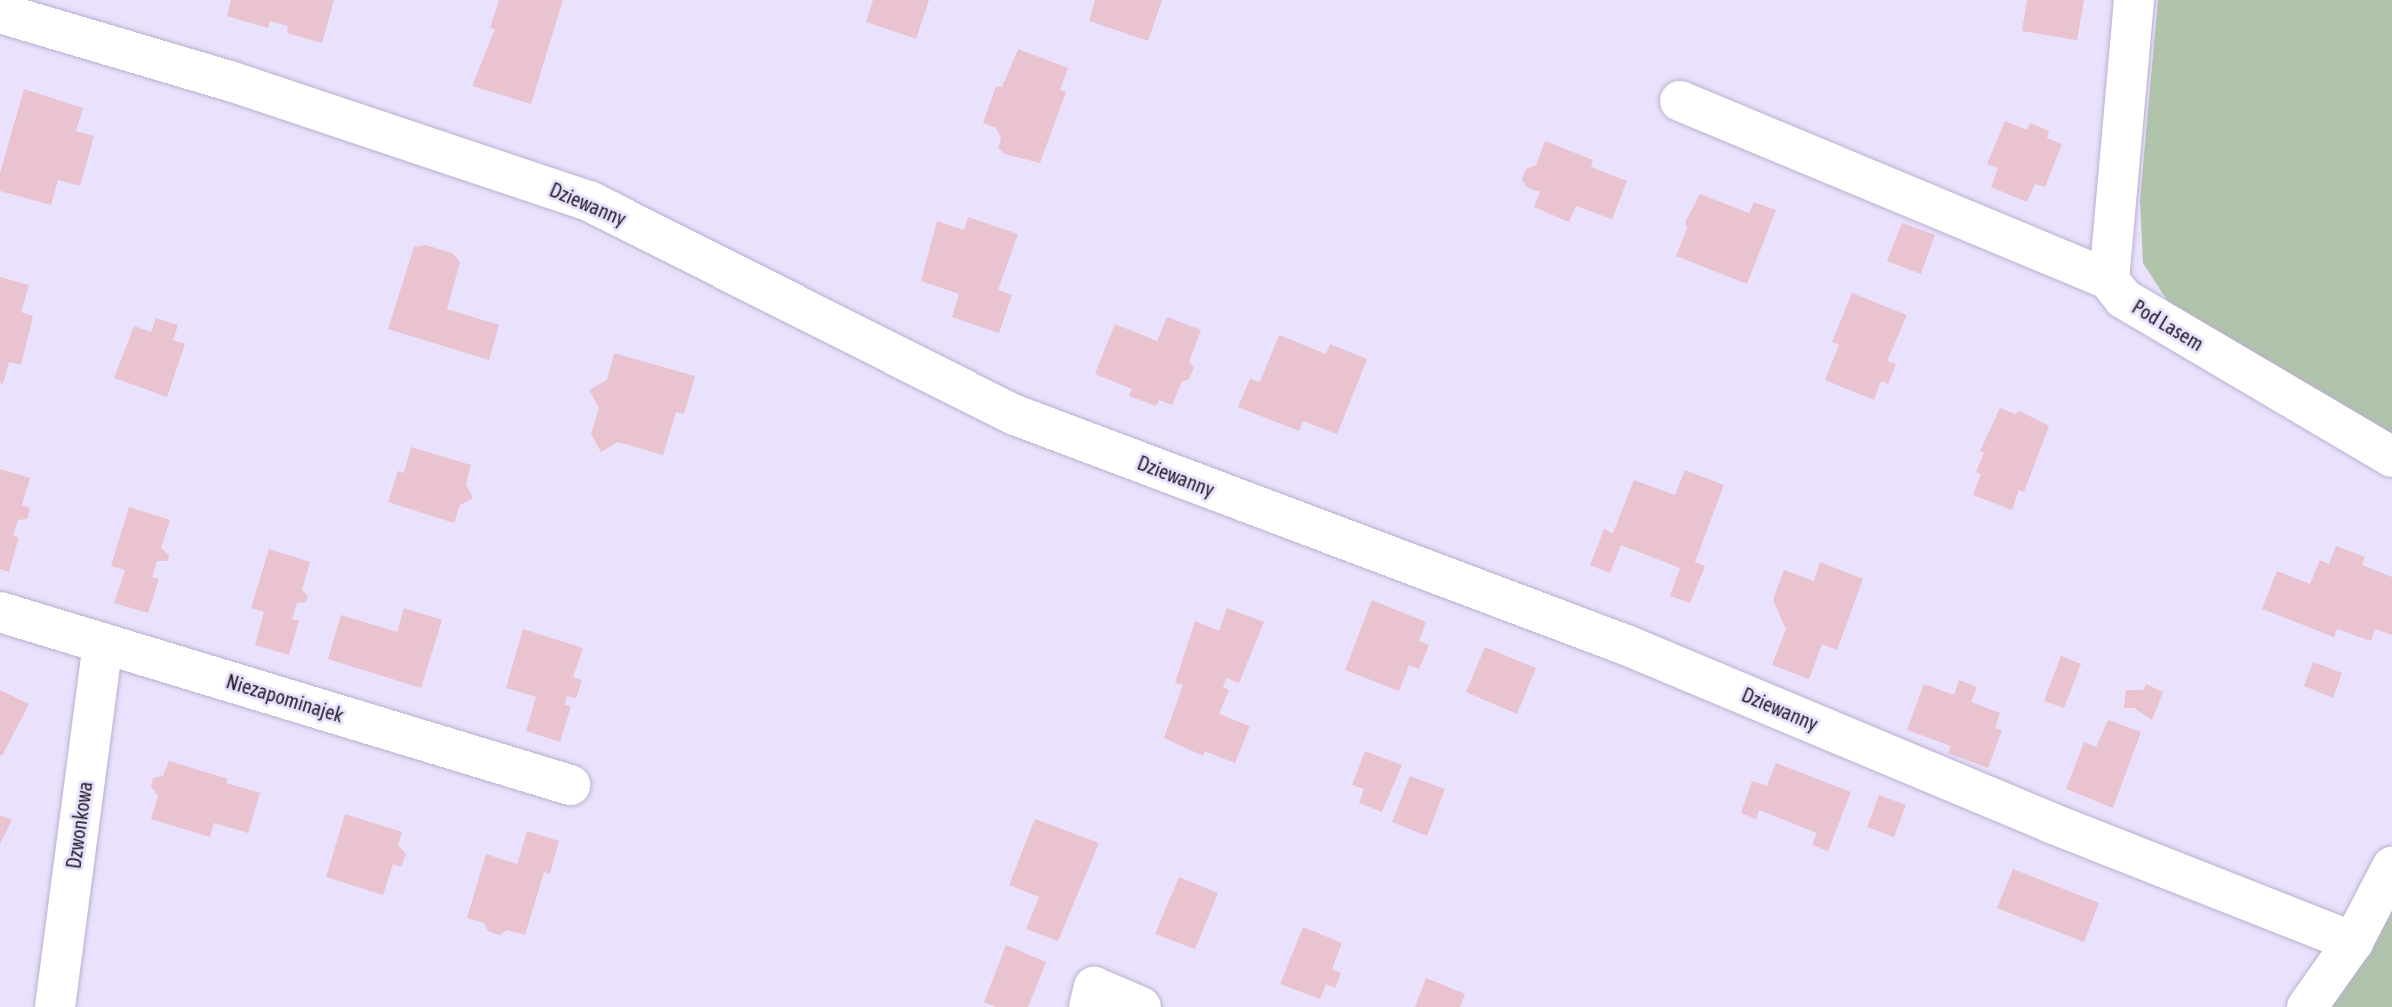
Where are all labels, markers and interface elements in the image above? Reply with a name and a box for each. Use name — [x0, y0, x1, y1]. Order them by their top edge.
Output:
street label: Dziewanny — [546, 177, 630, 231]
street label: Pod Lasem — [2128, 294, 2208, 356]
street label: Dziewanny — [1134, 450, 1218, 502]
street label: Niezapominajek — [223, 669, 347, 727]
street label: Dziewanny — [1738, 682, 1822, 736]
street label: Dzwonkowa — [61, 780, 97, 870]

